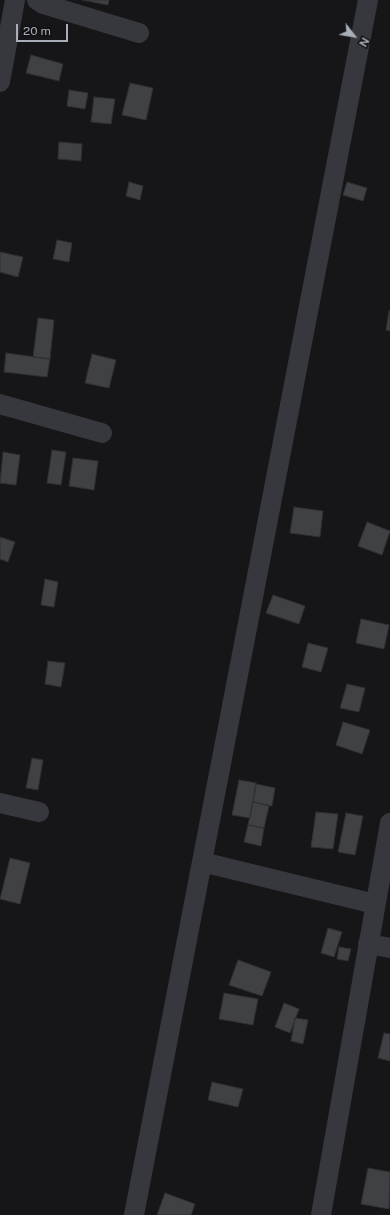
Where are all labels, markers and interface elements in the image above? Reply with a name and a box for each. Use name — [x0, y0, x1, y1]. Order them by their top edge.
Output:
scale bar — [18, 16, 70, 42]
north arrow — [334, 16, 374, 56]
text: 20 m — [23, 24, 51, 38]
text: N — [357, 35, 372, 49]

